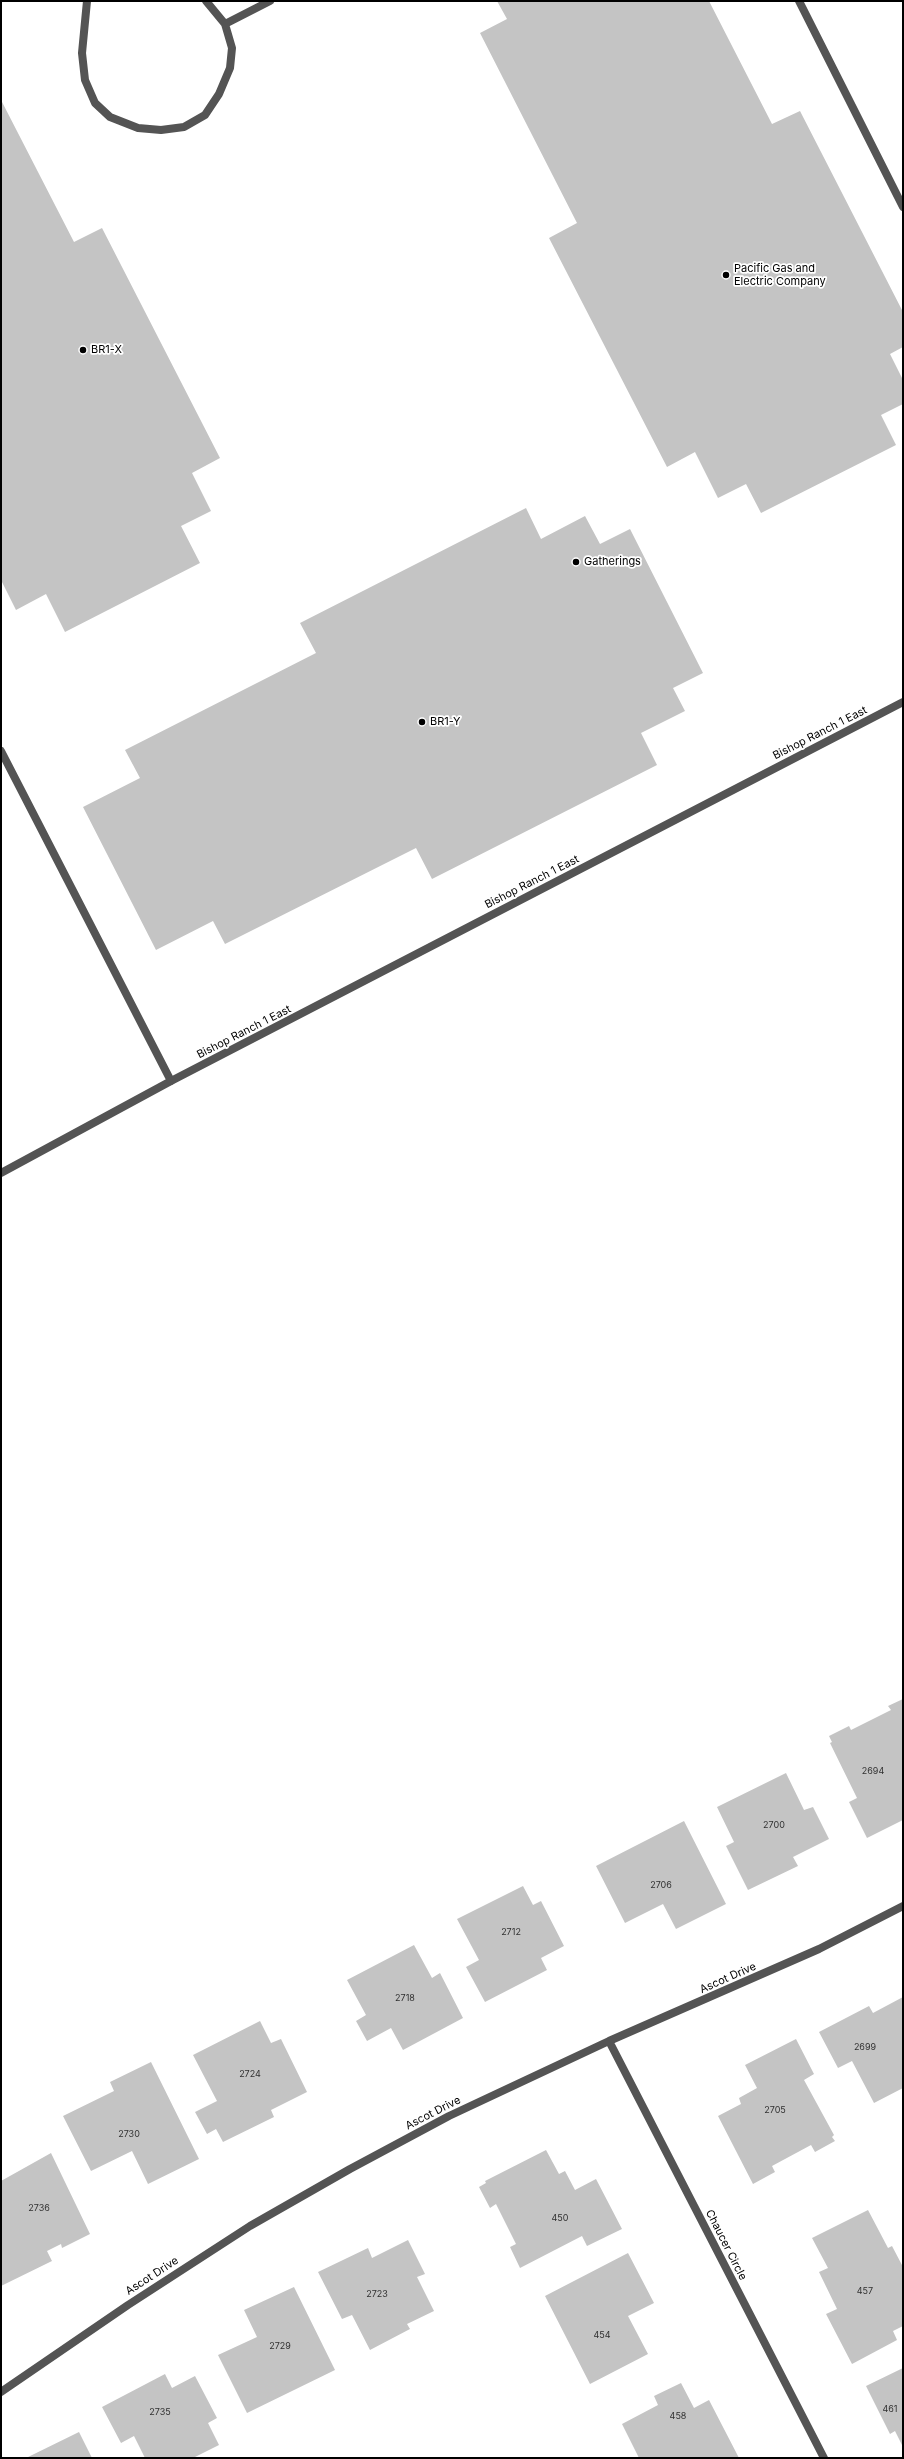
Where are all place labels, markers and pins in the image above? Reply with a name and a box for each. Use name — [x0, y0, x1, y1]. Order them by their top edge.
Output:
place label: Pacific Gas and Electric Company — [734, 262, 826, 288]
marker: Pacific Gas and Electric Company — [721, 270, 731, 280]
place label: BR1-X — [91, 343, 122, 357]
marker: BR1-X — [78, 345, 88, 355]
place label: Gatherings — [584, 555, 641, 569]
marker: Gatherings — [571, 557, 581, 567]
place label: BR1-Y — [430, 715, 460, 729]
marker: BR1-Y — [417, 717, 427, 727]

